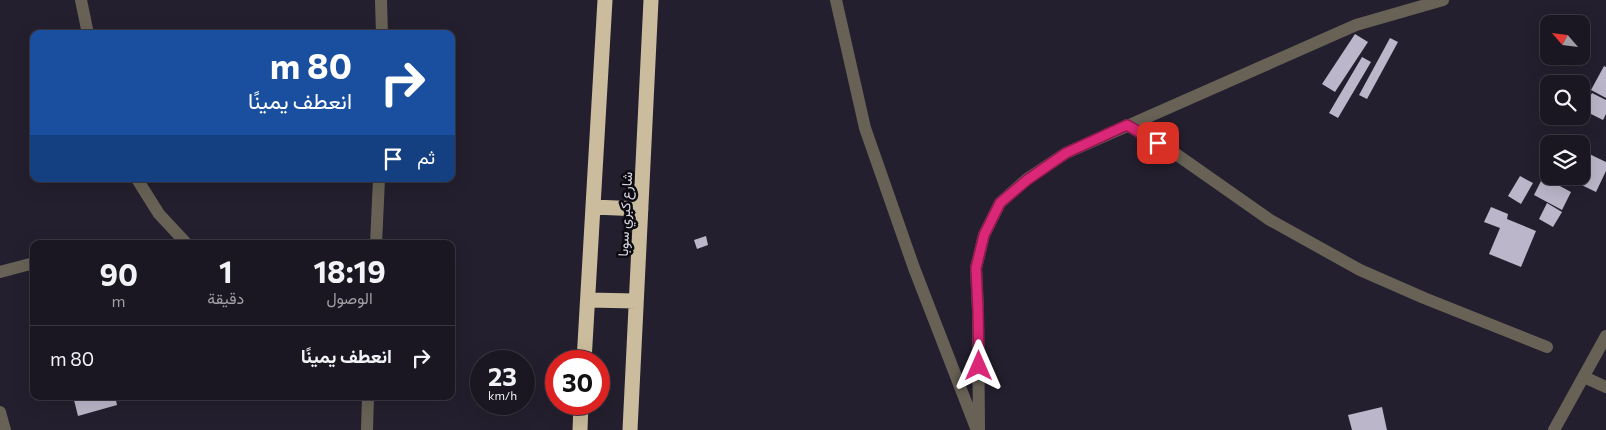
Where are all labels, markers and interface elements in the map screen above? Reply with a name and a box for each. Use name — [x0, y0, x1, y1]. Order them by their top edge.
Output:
north arrow — [1540, 15, 1590, 65]
map controls — [1540, 15, 1590, 185]
text: 80 m — [270, 43, 352, 86]
icon: right — [370, 50, 435, 115]
button: search — [1540, 75, 1590, 125]
text: انعطف يمينًا — [248, 87, 352, 114]
pin — [1137, 122, 1179, 164]
icon: arrive — [1144, 129, 1172, 157]
button: layers — [1540, 135, 1590, 185]
icon: arrive — [379, 145, 407, 173]
text: ثم — [417, 145, 435, 168]
street label: شارع كبري سوبا — [614, 171, 639, 257]
text: 1 — [219, 252, 232, 289]
text: 18:19 — [314, 252, 386, 289]
text: 90 — [99, 255, 138, 292]
text: دقيقة — [207, 288, 244, 307]
text: الوصول — [327, 288, 373, 307]
text: m — [112, 291, 126, 310]
position arrow — [952, 339, 1004, 391]
text: انعطف يمينًا — [301, 344, 392, 367]
icon: right — [407, 344, 435, 372]
text: 80 m — [50, 347, 94, 370]
speed limit sign: 30 — [545, 350, 610, 415]
text: 23 — [488, 361, 517, 391]
text: km/h — [488, 388, 517, 402]

